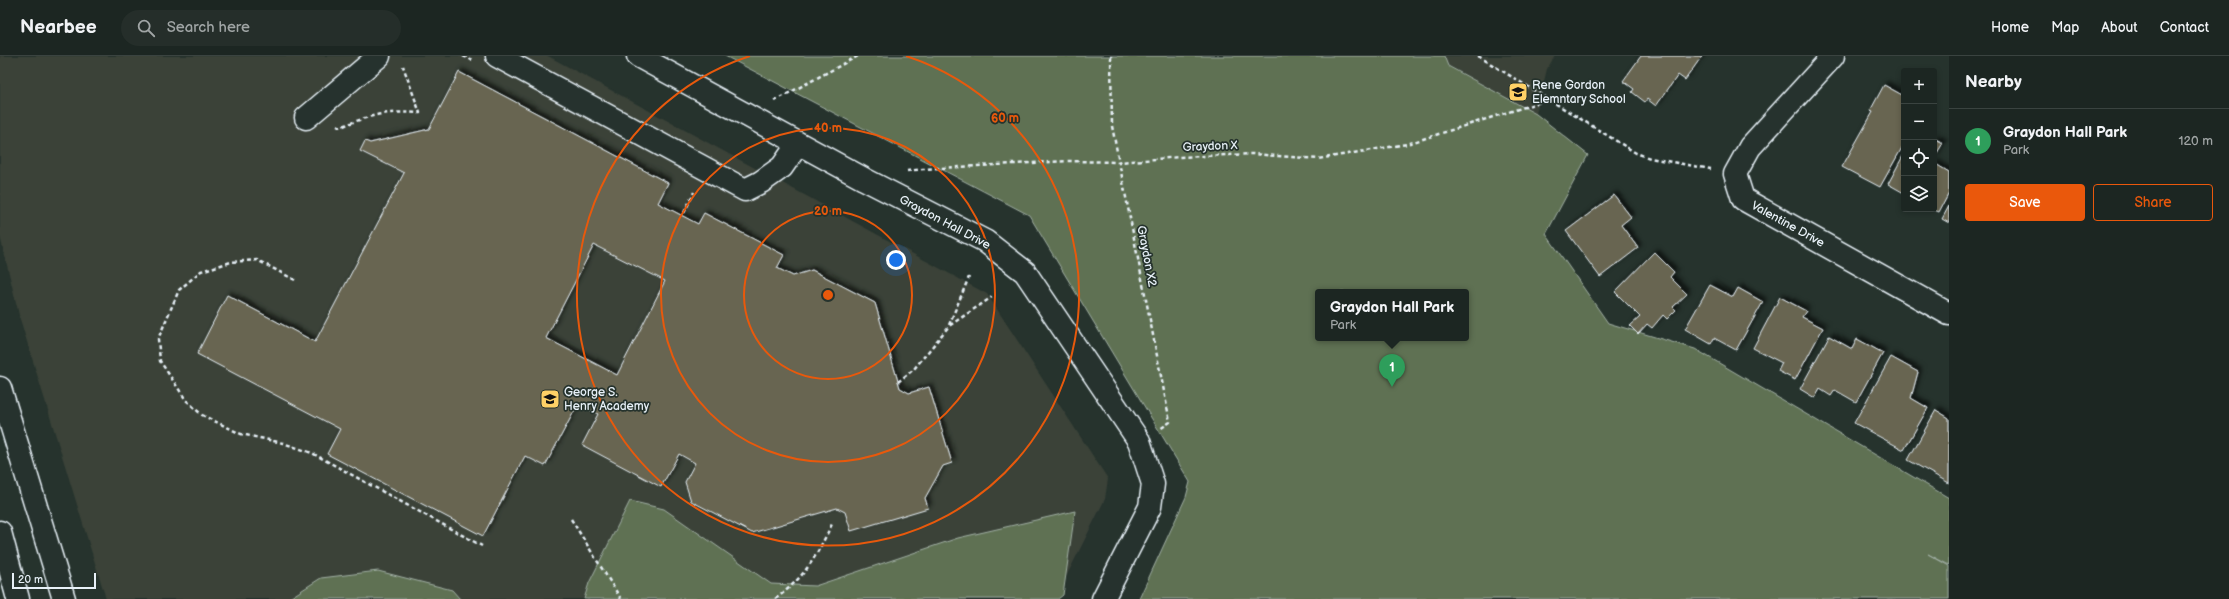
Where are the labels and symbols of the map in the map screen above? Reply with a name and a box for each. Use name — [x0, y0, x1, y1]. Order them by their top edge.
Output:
place label: Rene Gordon Elemntary School — [1532, 78, 1626, 107]
school or university icon: Rene Gordon Elemntary School — [1507, 81, 1529, 103]
text: 60 m — [991, 111, 1019, 126]
text: 40 m — [814, 121, 842, 136]
street label: Graydon X — [1182, 138, 1238, 155]
street label: Graydon Hall Drive — [897, 192, 993, 253]
street label: Valentine Drive — [1748, 198, 1827, 251]
text: 20 m — [814, 204, 842, 219]
street label: Graydon X2 — [1133, 224, 1160, 288]
your location — [886, 250, 906, 270]
centre of rings — [821, 288, 835, 302]
pin: 1 — [1379, 354, 1405, 387]
place label: George S. Henry Academy — [564, 385, 650, 414]
school or university icon: George S. Henry Academy — [539, 388, 561, 410]
scale bar — [12, 571, 96, 590]

